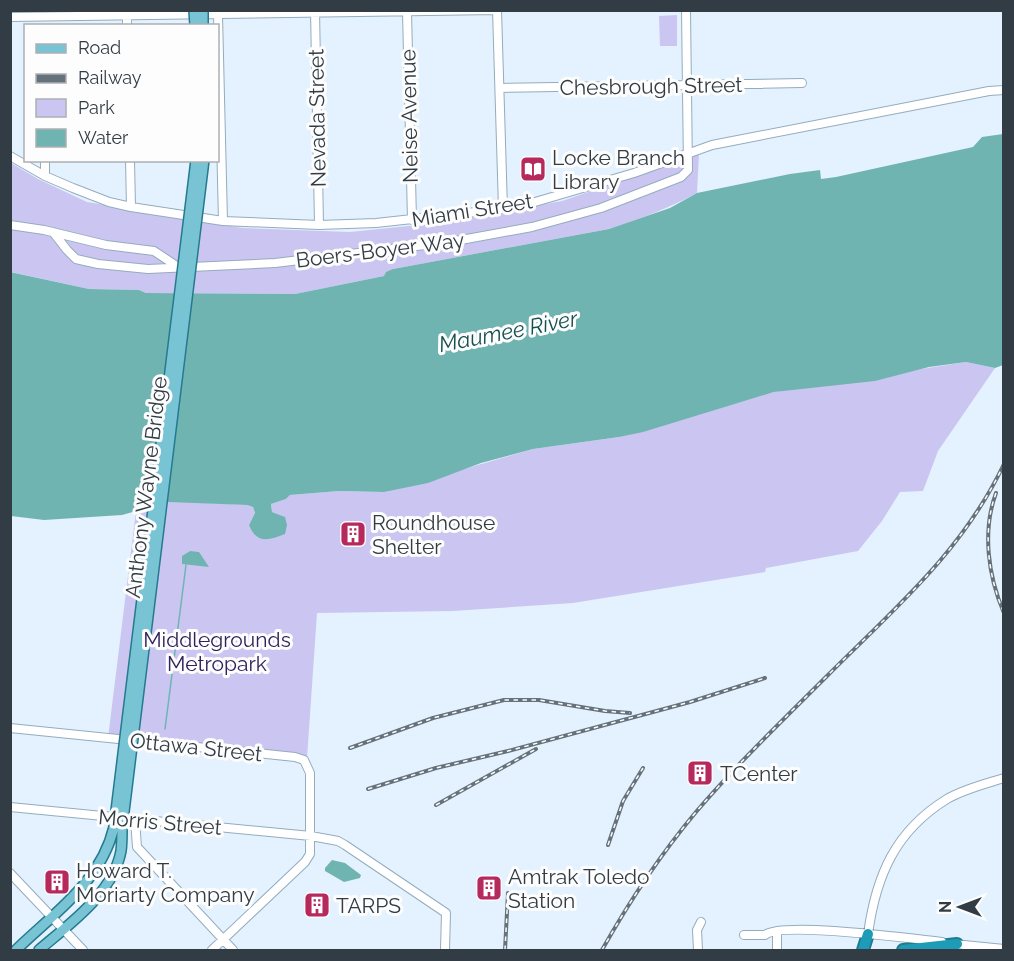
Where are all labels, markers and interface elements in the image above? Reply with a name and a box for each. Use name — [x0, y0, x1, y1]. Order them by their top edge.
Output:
legend — [24, 24, 219, 162]
text: Road — [78, 37, 121, 58]
street label: Nevada Street — [303, 49, 331, 187]
street label: Neise Avenue — [395, 49, 423, 183]
text: Railway — [78, 67, 142, 88]
street label: Chesbrough Street — [559, 72, 743, 100]
text: Park — [78, 97, 115, 118]
text: Water — [78, 127, 129, 148]
place label: Locke Branch Library — [552, 145, 685, 194]
library icon: Locke Branch Library — [518, 154, 548, 184]
street label: Miami Street — [410, 188, 534, 232]
street label: Boers-Boyer Way — [294, 227, 466, 273]
water label: Maumee River — [436, 305, 581, 357]
street label: Anthony Wayne Bridge — [120, 375, 172, 599]
place label: Roundhouse Shelter — [372, 510, 495, 559]
building icon: Roundhouse Shelter — [338, 519, 368, 549]
park label: Middlegrounds Metropark — [143, 627, 291, 676]
street label: Ottawa Street — [129, 728, 263, 766]
building icon: TCenter — [685, 758, 715, 788]
place label: TCenter — [720, 761, 798, 786]
street label: Morris Street — [97, 804, 223, 840]
place label: Howard T. Moriarty Company — [76, 858, 255, 907]
place label: Amtrak Toledo Station — [508, 864, 650, 913]
building icon: Howard T. Moriarty Company — [42, 867, 72, 897]
building icon: Amtrak Toledo Station — [474, 873, 504, 903]
north arrow — [930, 877, 990, 937]
building icon: TARPS — [302, 890, 332, 920]
place label: TARPS — [336, 893, 401, 918]
text: N — [936, 901, 955, 913]

